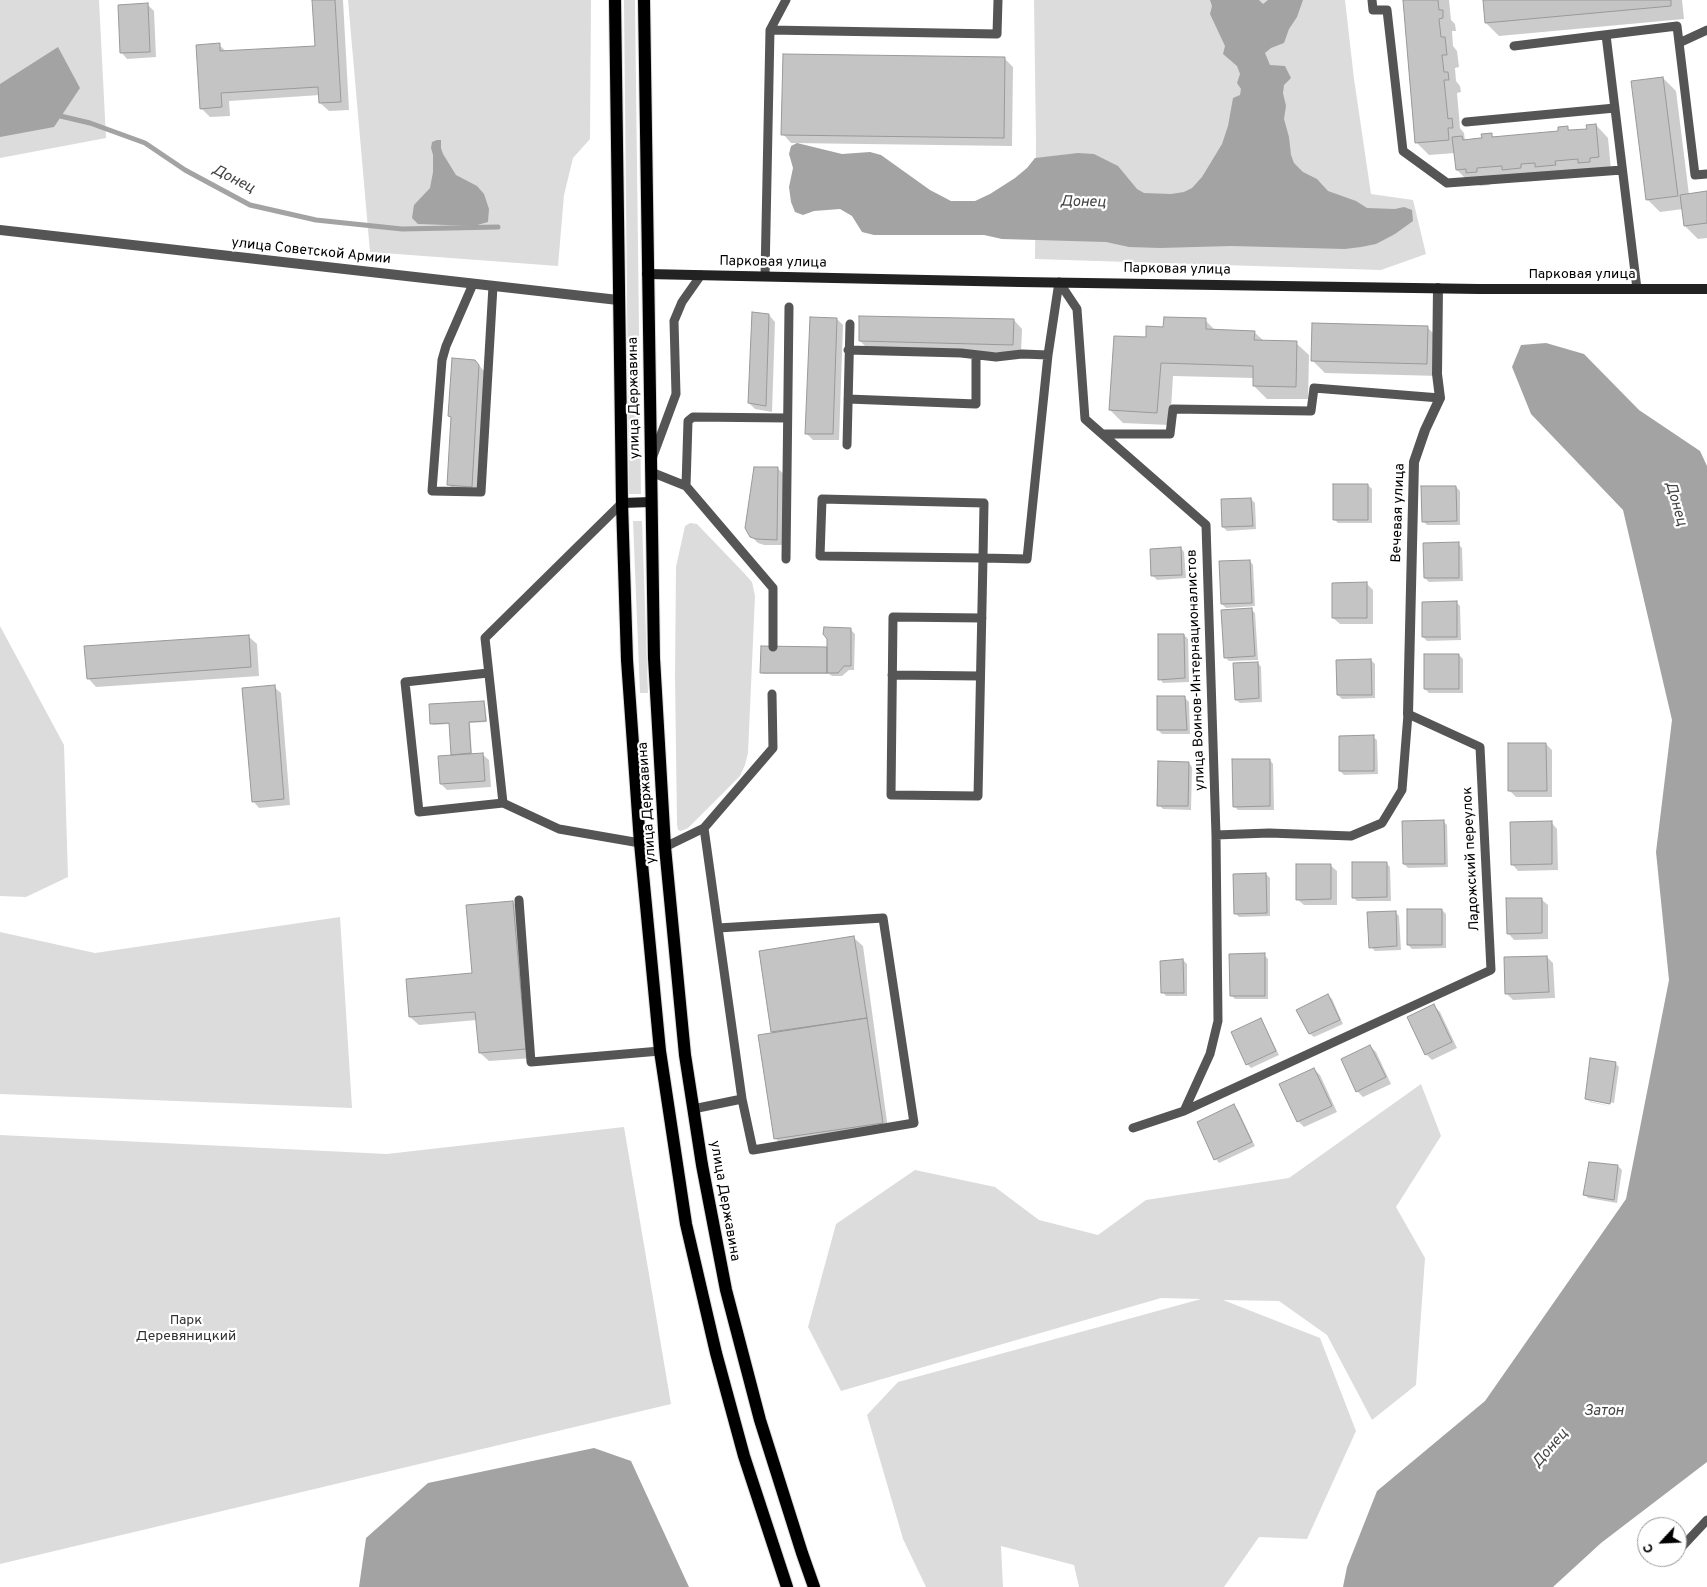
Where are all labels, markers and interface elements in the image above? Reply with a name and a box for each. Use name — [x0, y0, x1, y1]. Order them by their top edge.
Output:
water label: Донец — [209, 162, 257, 198]
water label: Донец — [1060, 194, 1106, 212]
street label: улица Советской Армии — [230, 235, 392, 269]
street label: Парковая улица — [719, 254, 827, 272]
street label: Парковая улица — [1123, 261, 1231, 279]
street label: Парковая улица — [1528, 267, 1636, 283]
street label: улица Державина — [626, 337, 644, 459]
street label: Вечевая улица — [1389, 463, 1409, 563]
water label: Донец — [1660, 480, 1690, 528]
street label: улица Воинов-Интернационалистов — [1184, 549, 1210, 791]
street label: улица Державина — [635, 741, 661, 865]
street label: Ладожский переулок — [1460, 786, 1484, 932]
street label: улица Державина — [705, 1139, 743, 1263]
park label: Парк Деревяницкий — [136, 1313, 236, 1345]
water label: Затон — [1584, 1403, 1624, 1421]
water label: Донец — [1529, 1426, 1573, 1472]
north arrow — [1637, 1517, 1687, 1567]
text: С — [1639, 1540, 1658, 1556]

